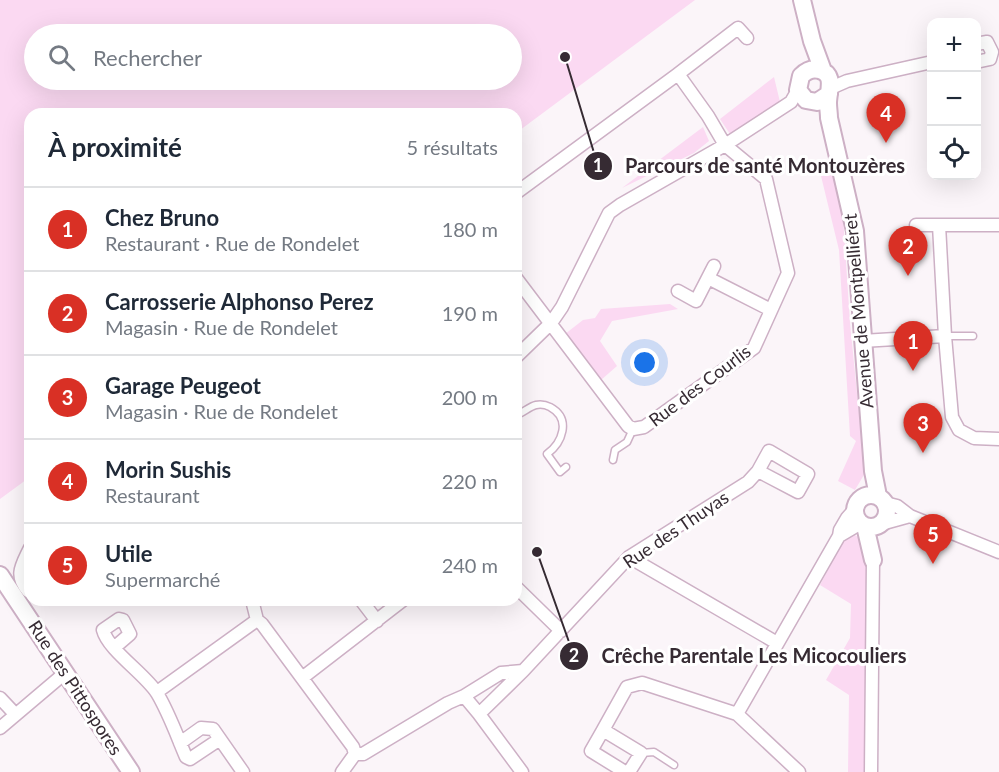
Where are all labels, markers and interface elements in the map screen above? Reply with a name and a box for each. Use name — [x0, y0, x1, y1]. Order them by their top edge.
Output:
map controls — [927, 18, 981, 180]
button: + — [927, 18, 981, 72]
search box — [24, 24, 522, 90]
icon: search — [45, 41, 78, 74]
text: Rechercher — [93, 44, 202, 71]
button: − — [927, 72, 981, 126]
pin: 4 — [866, 94, 906, 143]
button: locate — [927, 126, 981, 180]
text: À proximité — [48, 131, 182, 163]
text: 5 résultats — [407, 135, 498, 159]
callout: Parcours de santé Montouzères — [583, 147, 917, 185]
text: Parcours de santé Montouzères — [625, 153, 905, 177]
text: 1 — [593, 154, 603, 176]
text: Chez Bruno — [105, 204, 219, 231]
street label: Avenue de Montpelliéret — [838, 212, 877, 409]
text: 1 — [62, 217, 73, 241]
text: 180 m — [442, 217, 498, 241]
pin: 2 — [888, 226, 928, 276]
text: Restaurant · Rue de Rondelet — [105, 231, 359, 255]
text: Carrosserie Alphonso Perez — [105, 288, 374, 315]
text: 2 — [62, 301, 73, 325]
text: 190 m — [442, 301, 498, 325]
text: Magasin · Rue de Rondelet — [105, 315, 338, 339]
pin: 1 — [894, 322, 932, 371]
street label: Rue des Courlis — [644, 340, 755, 431]
your location — [630, 348, 659, 377]
text: Garage Peugeot — [105, 372, 261, 399]
text: 3 — [62, 385, 73, 409]
text: 200 m — [442, 385, 498, 409]
text: Magasin · Rue de Rondelet — [105, 399, 338, 423]
pin: 3 — [904, 404, 942, 453]
text: Morin Sushis — [105, 456, 231, 483]
text: 4 — [62, 469, 73, 493]
text: 220 m — [442, 469, 498, 493]
text: Restaurant — [105, 483, 200, 507]
street label: Rue des Thuyas — [618, 486, 733, 573]
pin: 5 — [914, 514, 952, 564]
text: Utile — [105, 540, 152, 567]
text: 5 — [62, 553, 73, 577]
text: 240 m — [442, 553, 498, 577]
text: Supermarché — [105, 567, 220, 591]
street label: Rue des Pittospores — [24, 616, 128, 759]
callout: Crêche Parentale Les Micocouliers — [559, 637, 918, 675]
text: Crêche Parentale Les Micocouliers — [602, 643, 907, 667]
text: 2 — [569, 644, 579, 666]

